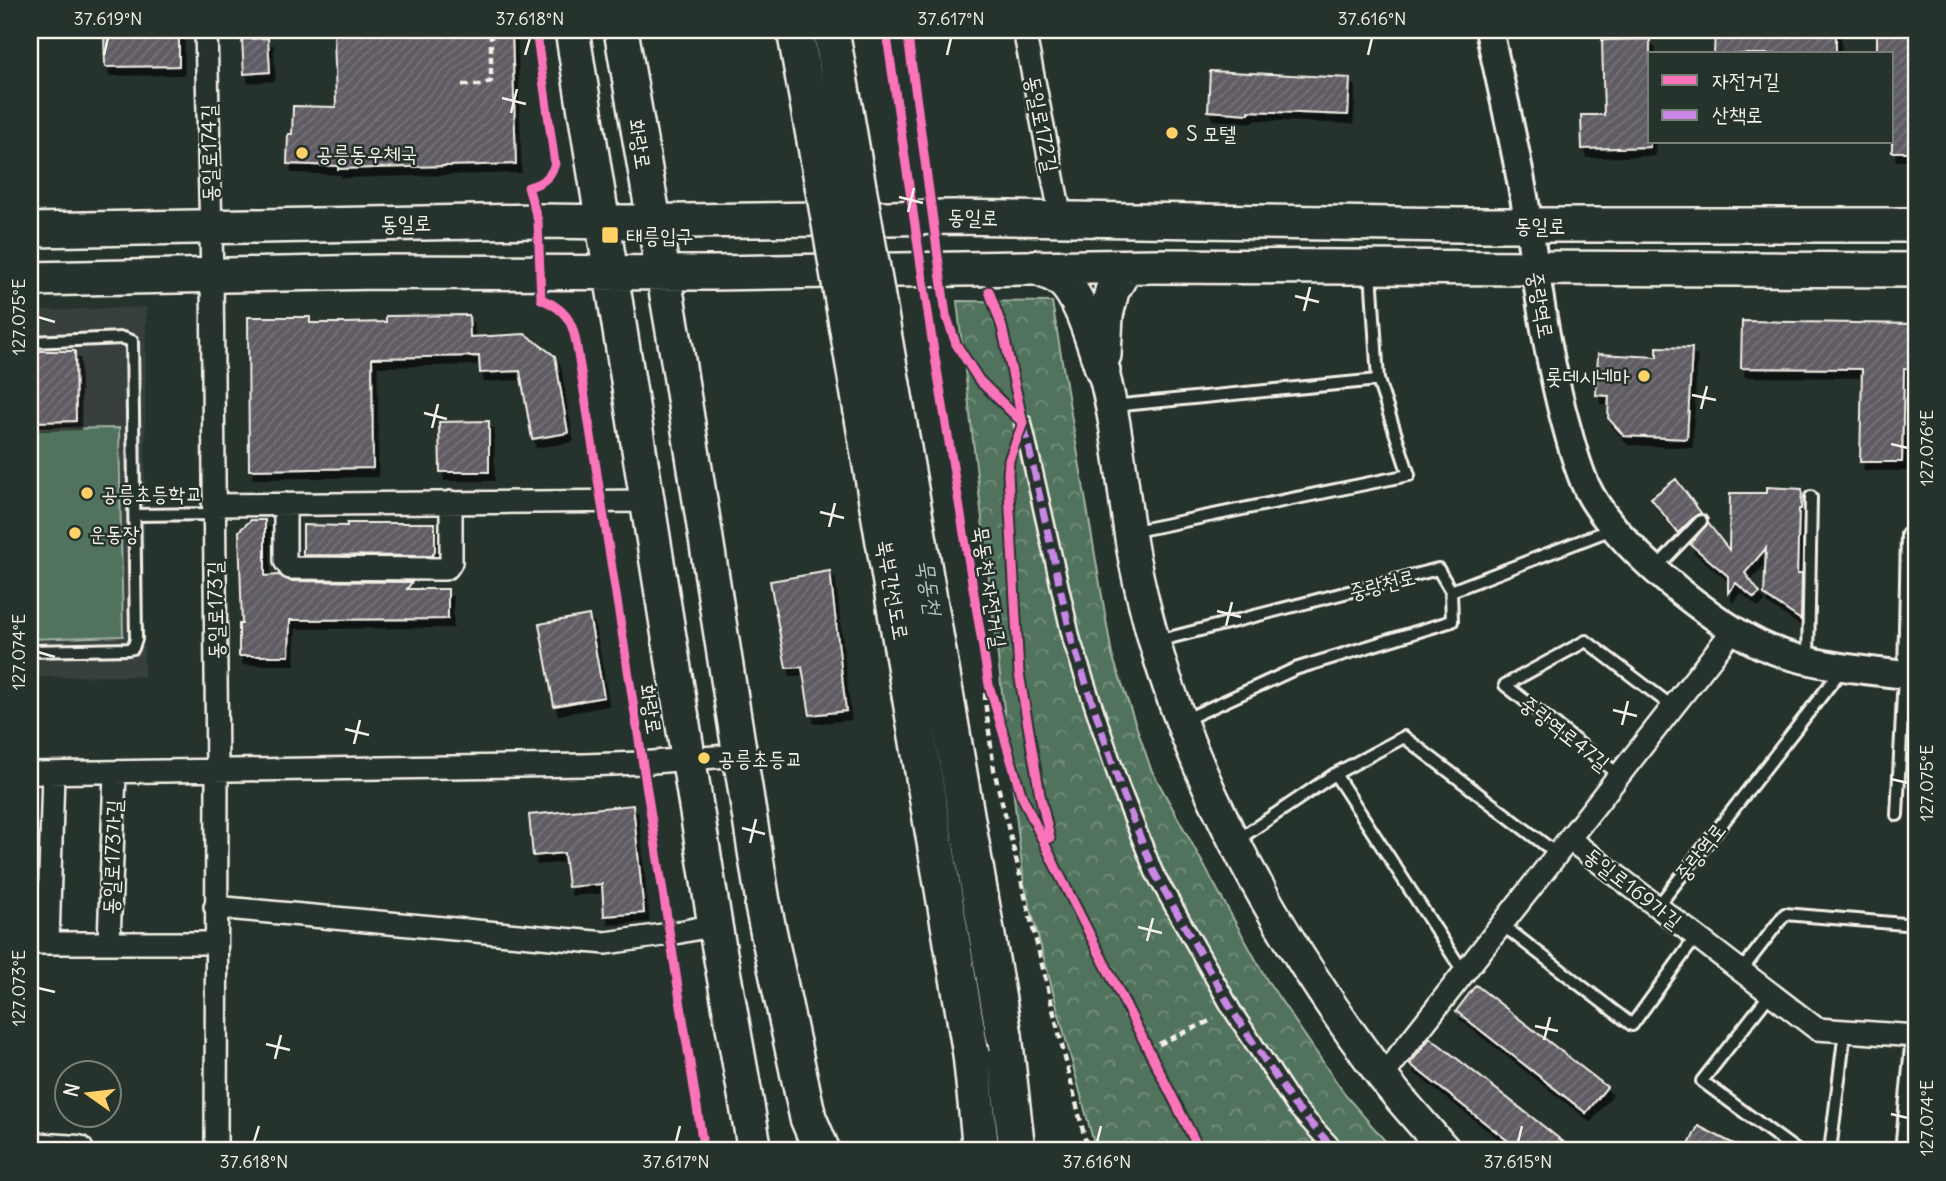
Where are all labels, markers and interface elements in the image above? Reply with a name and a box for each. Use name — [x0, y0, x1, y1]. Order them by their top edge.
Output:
text: 37.619°N — [73, 7, 143, 30]
text: 37.618°N — [495, 7, 565, 30]
text: 37.617°N — [917, 7, 985, 30]
text: 37.616°N — [1337, 7, 1407, 30]
legend — [1648, 52, 1894, 144]
text: 자전거길 — [1712, 67, 1780, 94]
street label: 동일로172길 — [1019, 73, 1065, 175]
text: 산책로 — [1712, 101, 1763, 128]
street label: 동일로174길 — [195, 104, 223, 202]
street label: 화랑로 — [623, 117, 657, 171]
place label: S 모텔 — [1186, 120, 1237, 147]
marker: S 모텔 — [1164, 125, 1180, 141]
place label: 공릉동우체국 — [316, 140, 417, 167]
marker: 공릉동우체국 — [294, 145, 310, 161]
street label: 동일로 — [947, 203, 999, 231]
street label: 동일로 — [380, 209, 432, 237]
street label: 동일로 — [1515, 212, 1565, 239]
place label: 태릉입구 — [626, 222, 694, 249]
marker: 태릉입구 — [600, 225, 620, 245]
street label: 중랑역로 — [1522, 269, 1560, 341]
text: 127.075°E — [7, 279, 30, 355]
place label: 롯데시네마 — [1546, 363, 1630, 390]
marker: 롯데시네마 — [1636, 368, 1652, 384]
text: 127.076°E — [1915, 410, 1938, 486]
place label: 공릉초등학교 — [101, 480, 202, 507]
marker: 공릉초등학교 — [79, 485, 95, 501]
place label: 운동장 — [89, 520, 140, 547]
street label: 묵동천 자전거길 — [967, 524, 1013, 650]
marker: 운동장 — [67, 525, 83, 541]
street label: 북부간선도로 — [871, 538, 915, 642]
water label: 묵동천 — [911, 557, 949, 619]
street label: 동일로173길 — [201, 561, 229, 659]
street label: 중랑천로 — [1346, 563, 1418, 605]
text: 127.074°E — [7, 614, 30, 690]
street label: 화랑로 — [634, 682, 668, 736]
street label: 중랑역로47길 — [1515, 690, 1615, 777]
place label: 공릉초등교 — [718, 745, 803, 772]
text: 127.075°E — [1915, 745, 1938, 821]
marker: 공릉초등교 — [696, 750, 712, 766]
street label: 동일로173가길 — [97, 799, 128, 915]
street label: 중랑역로 — [1669, 817, 1731, 887]
street label: 동일로169가길 — [1579, 841, 1687, 935]
text: 127.073°E — [7, 950, 30, 1026]
north arrow — [52, 1058, 122, 1128]
text: 127.074°E — [1915, 1080, 1938, 1156]
text: N — [58, 1081, 85, 1099]
text: 37.618°N — [219, 1150, 289, 1173]
text: 37.617°N — [642, 1150, 710, 1173]
text: 37.616°N — [1062, 1150, 1132, 1173]
text: 37.615°N — [1483, 1150, 1553, 1173]

